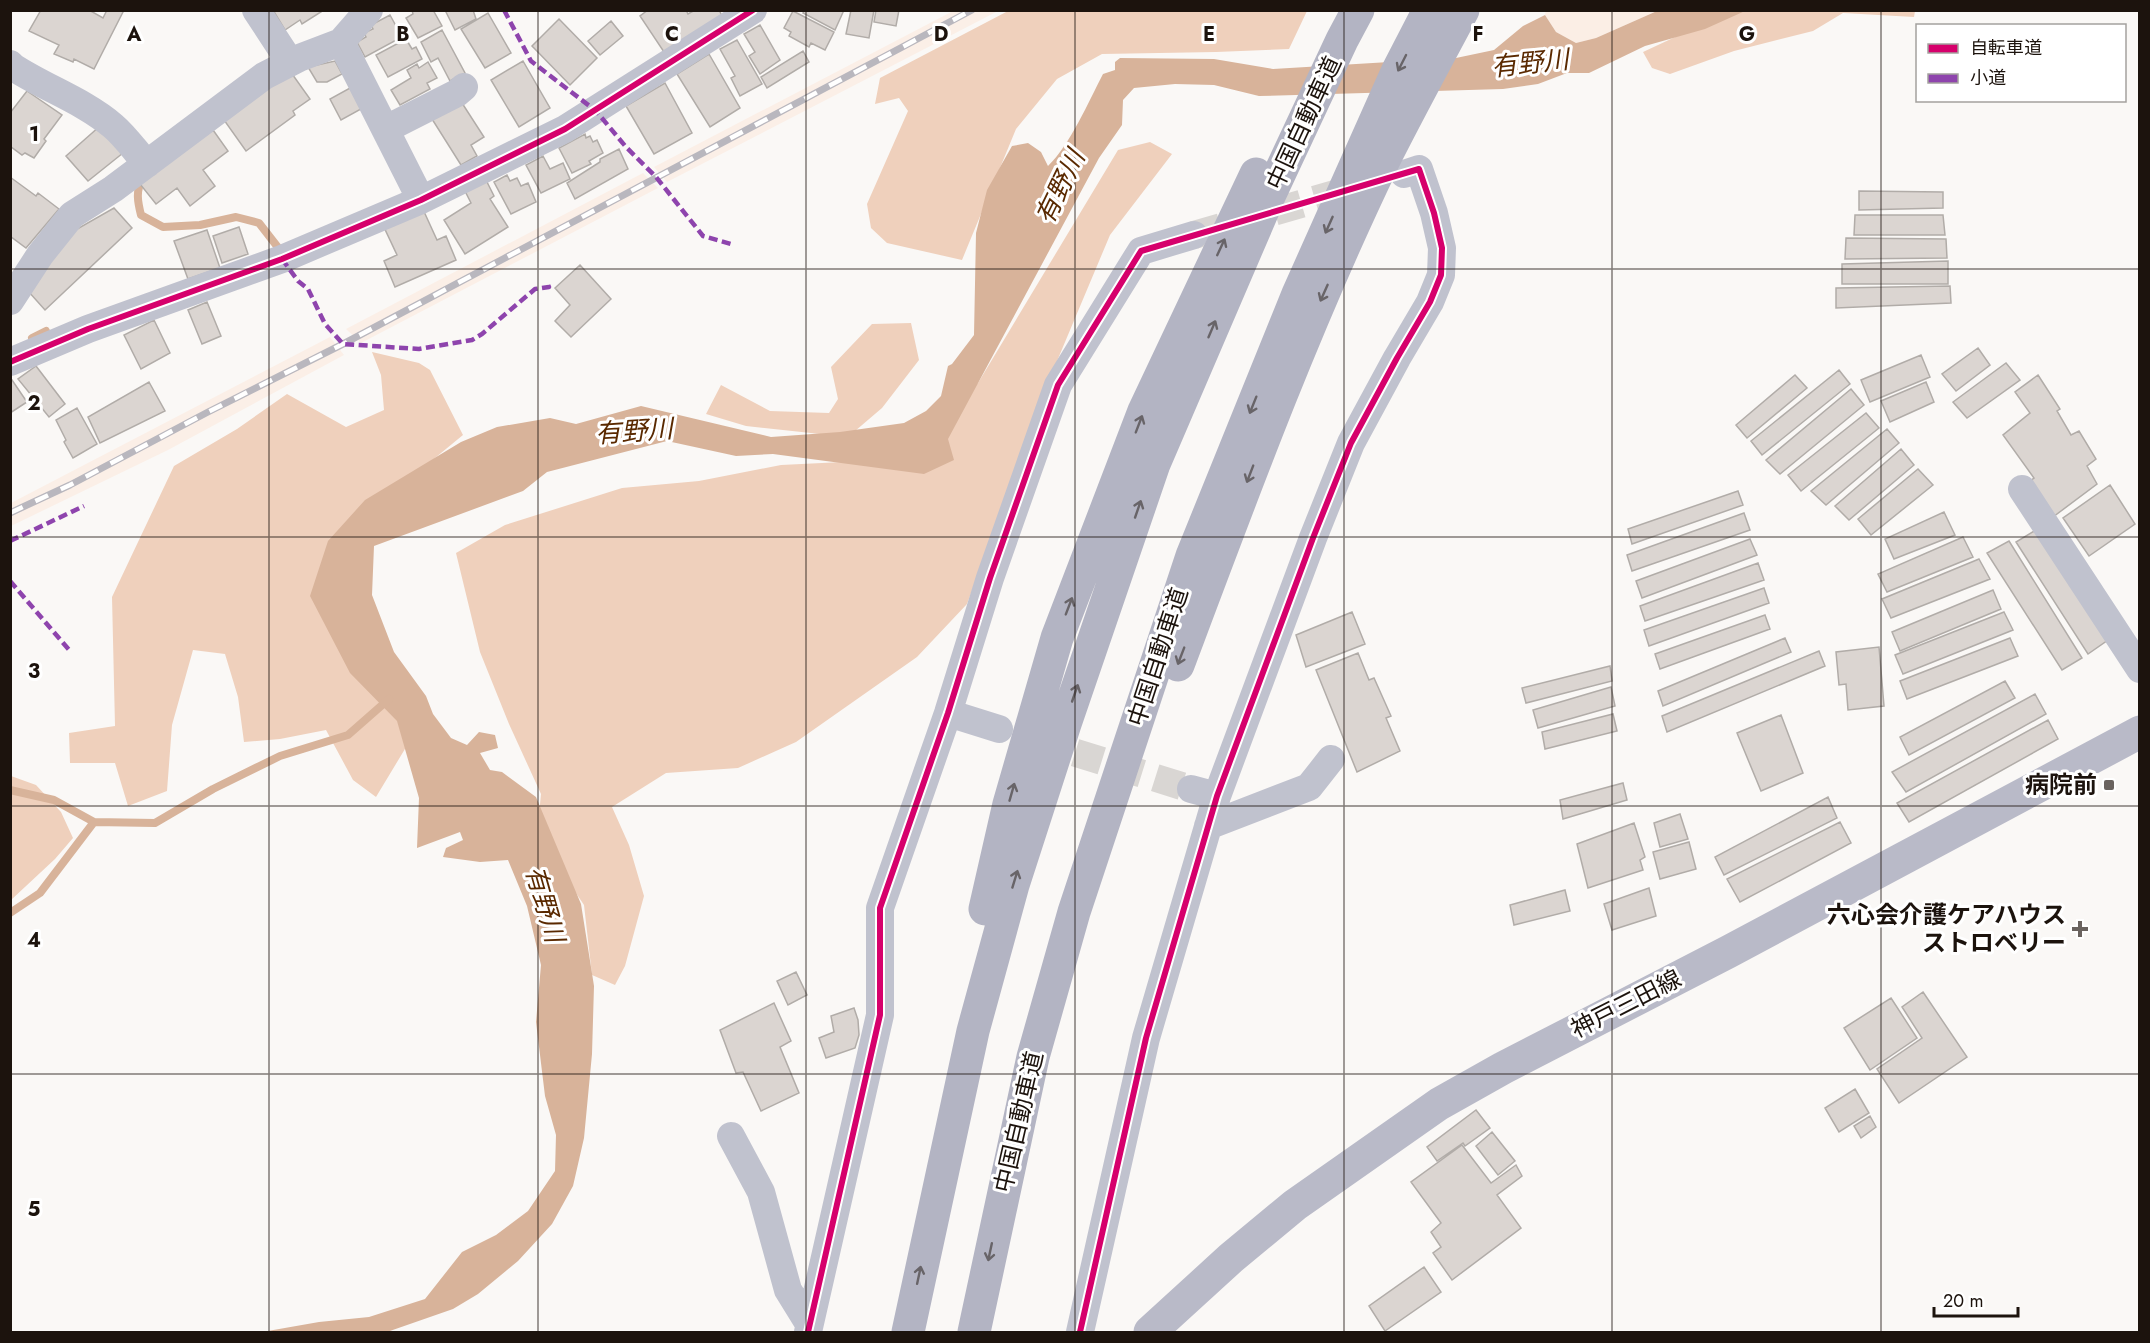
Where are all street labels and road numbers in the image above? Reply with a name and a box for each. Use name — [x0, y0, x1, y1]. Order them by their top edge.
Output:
street label: 中国自動車道 — [1257, 50, 1350, 195]
street label: 中国自動車道 — [1119, 583, 1196, 731]
street label: 神戸三田線 — [1564, 961, 1687, 1046]
street label: 中国自動車道 — [985, 1048, 1052, 1196]

